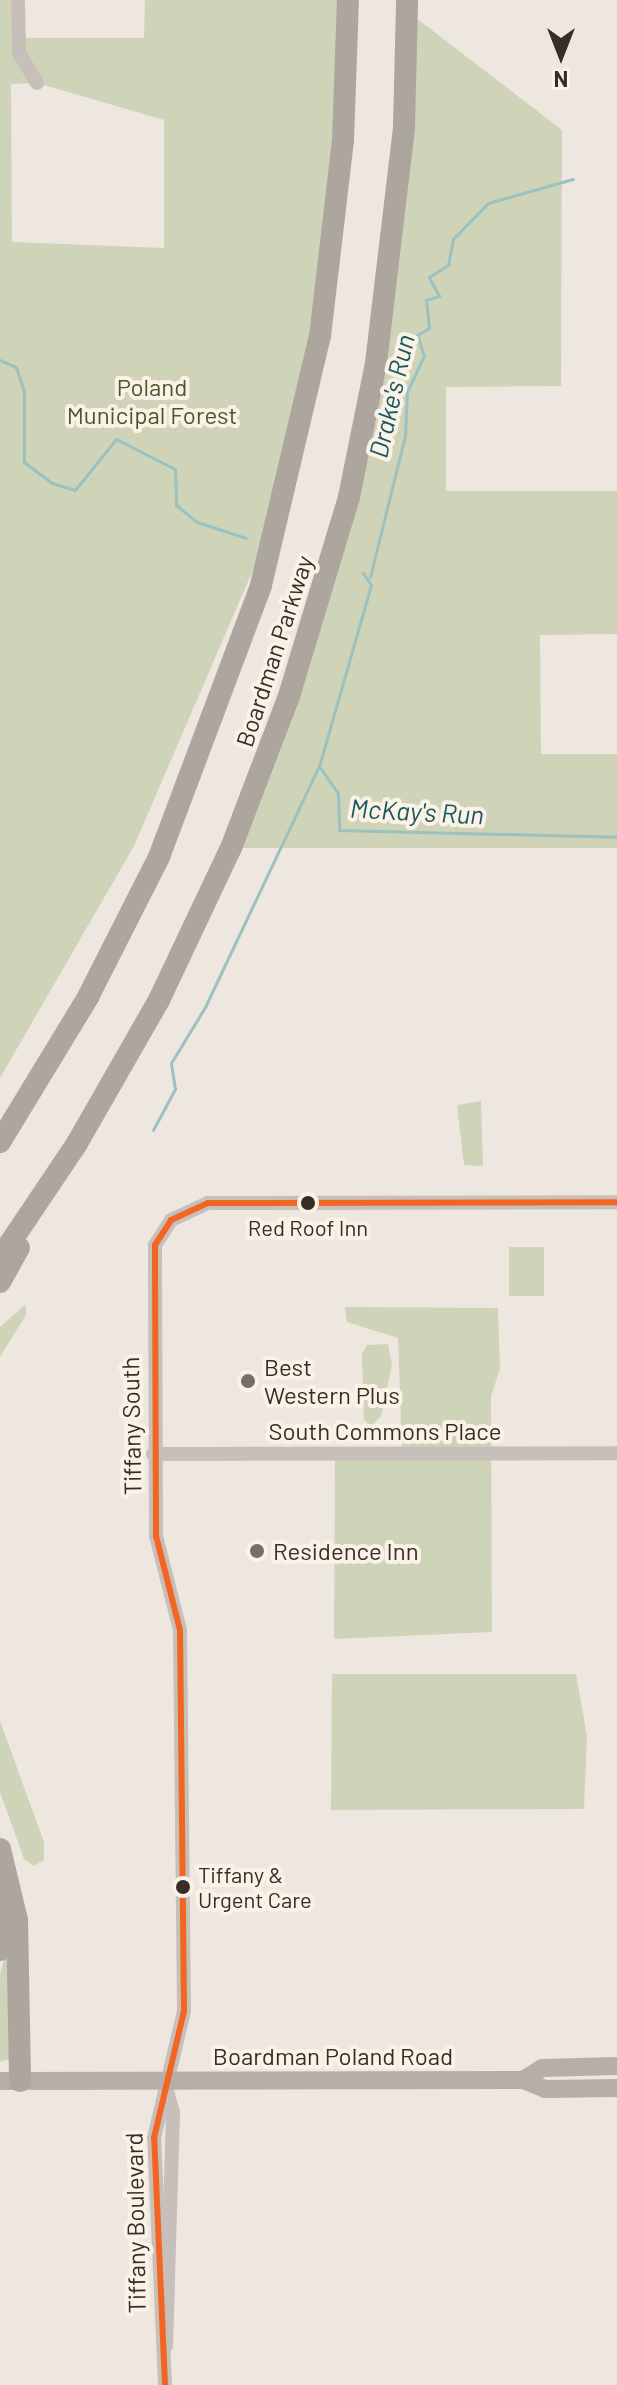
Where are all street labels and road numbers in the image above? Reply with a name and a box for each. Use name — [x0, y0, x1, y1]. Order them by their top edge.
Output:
street label: Boardman Parkway — [230, 552, 318, 750]
street label: Tiffany South — [115, 1356, 147, 1496]
street label: South Commons Place — [268, 1417, 502, 1445]
street label: Boardman Poland Road — [213, 2042, 453, 2070]
street label: Tiffany Boulevard — [119, 2132, 151, 2314]

